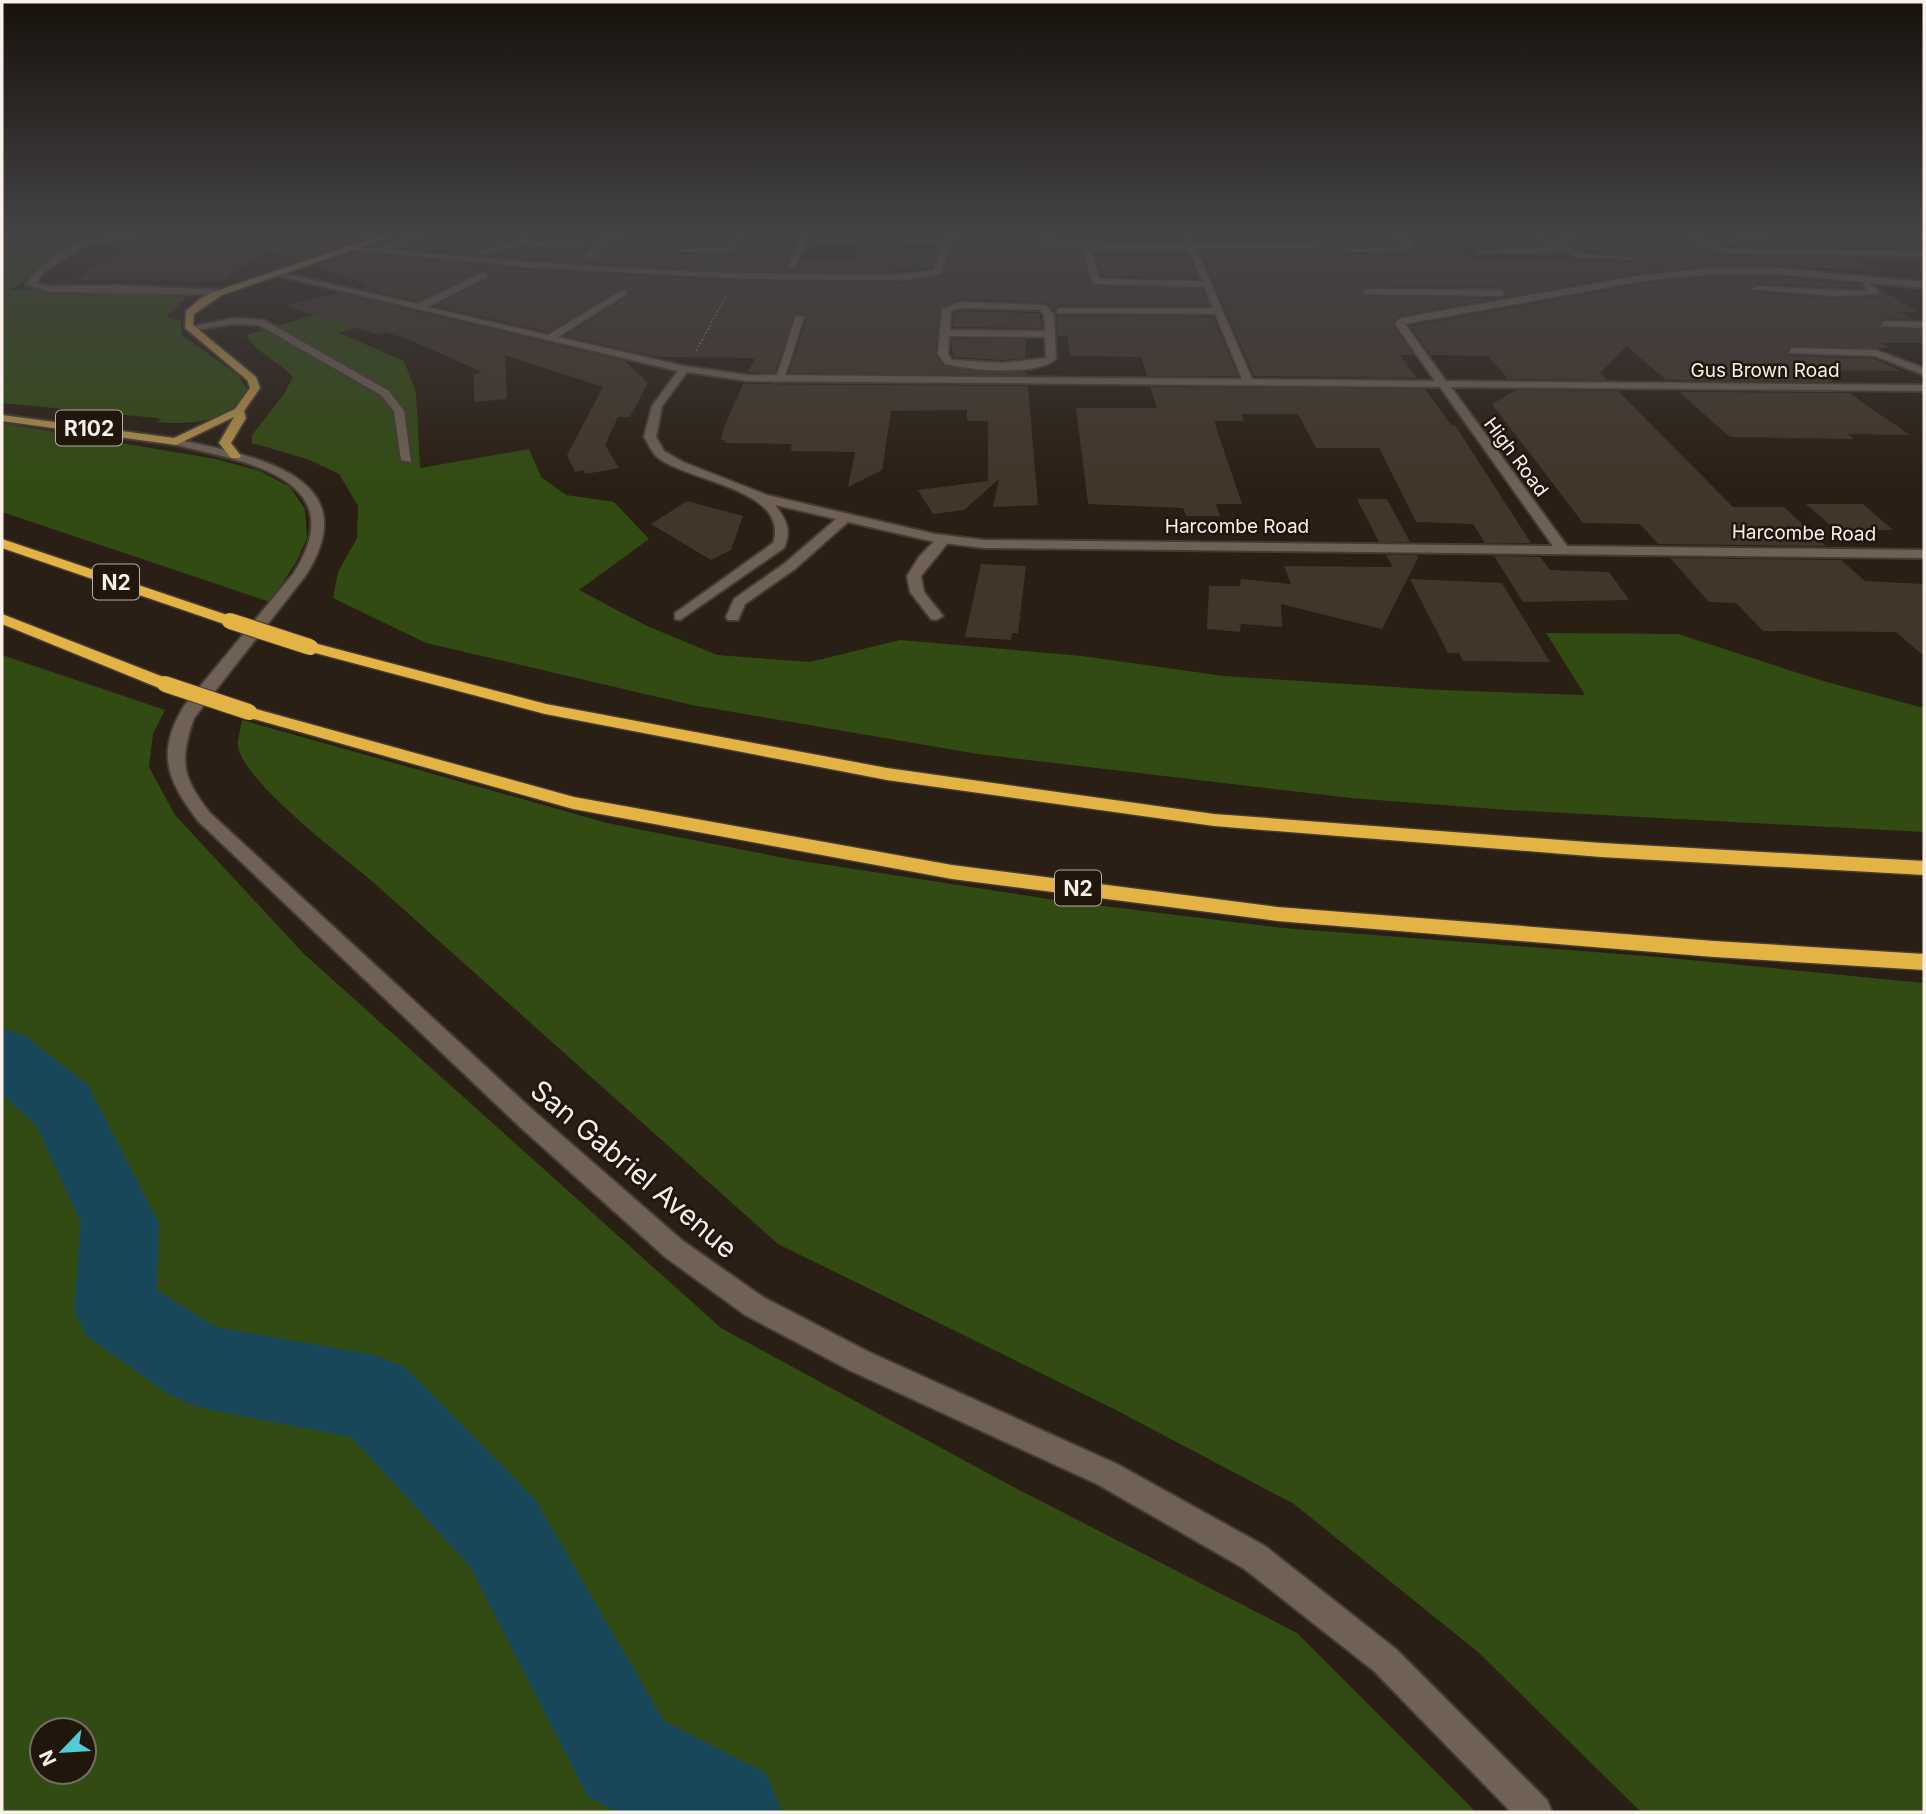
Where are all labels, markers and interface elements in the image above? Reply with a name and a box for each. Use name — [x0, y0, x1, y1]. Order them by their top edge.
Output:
street label: Gus Brown Road — [1690, 359, 1840, 382]
road number: R102 — [56, 410, 122, 446]
street label: High Road — [1479, 413, 1553, 501]
street label: Harcombe Road — [1165, 515, 1309, 538]
street label: Harcombe Road — [1732, 520, 1876, 546]
road number: N2 — [93, 564, 139, 600]
road number: N2 — [1055, 870, 1101, 906]
street label: San Gabriel Avenue — [524, 1073, 744, 1265]
north arrow — [28, 1716, 98, 1786]
text: N — [35, 1747, 62, 1769]

